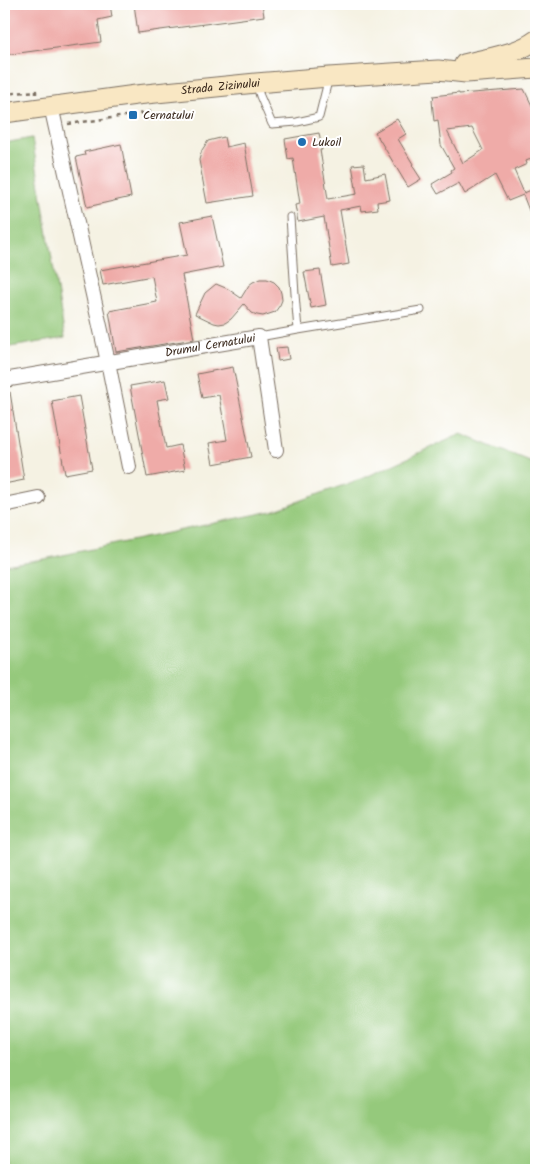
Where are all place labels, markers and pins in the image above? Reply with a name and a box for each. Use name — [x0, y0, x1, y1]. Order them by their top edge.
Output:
place label: Cernatului — [143, 106, 195, 125]
marker: Cernatului — [127, 109, 139, 121]
place label: Lukoil — [312, 133, 341, 152]
marker: Lukoil — [296, 136, 308, 148]

